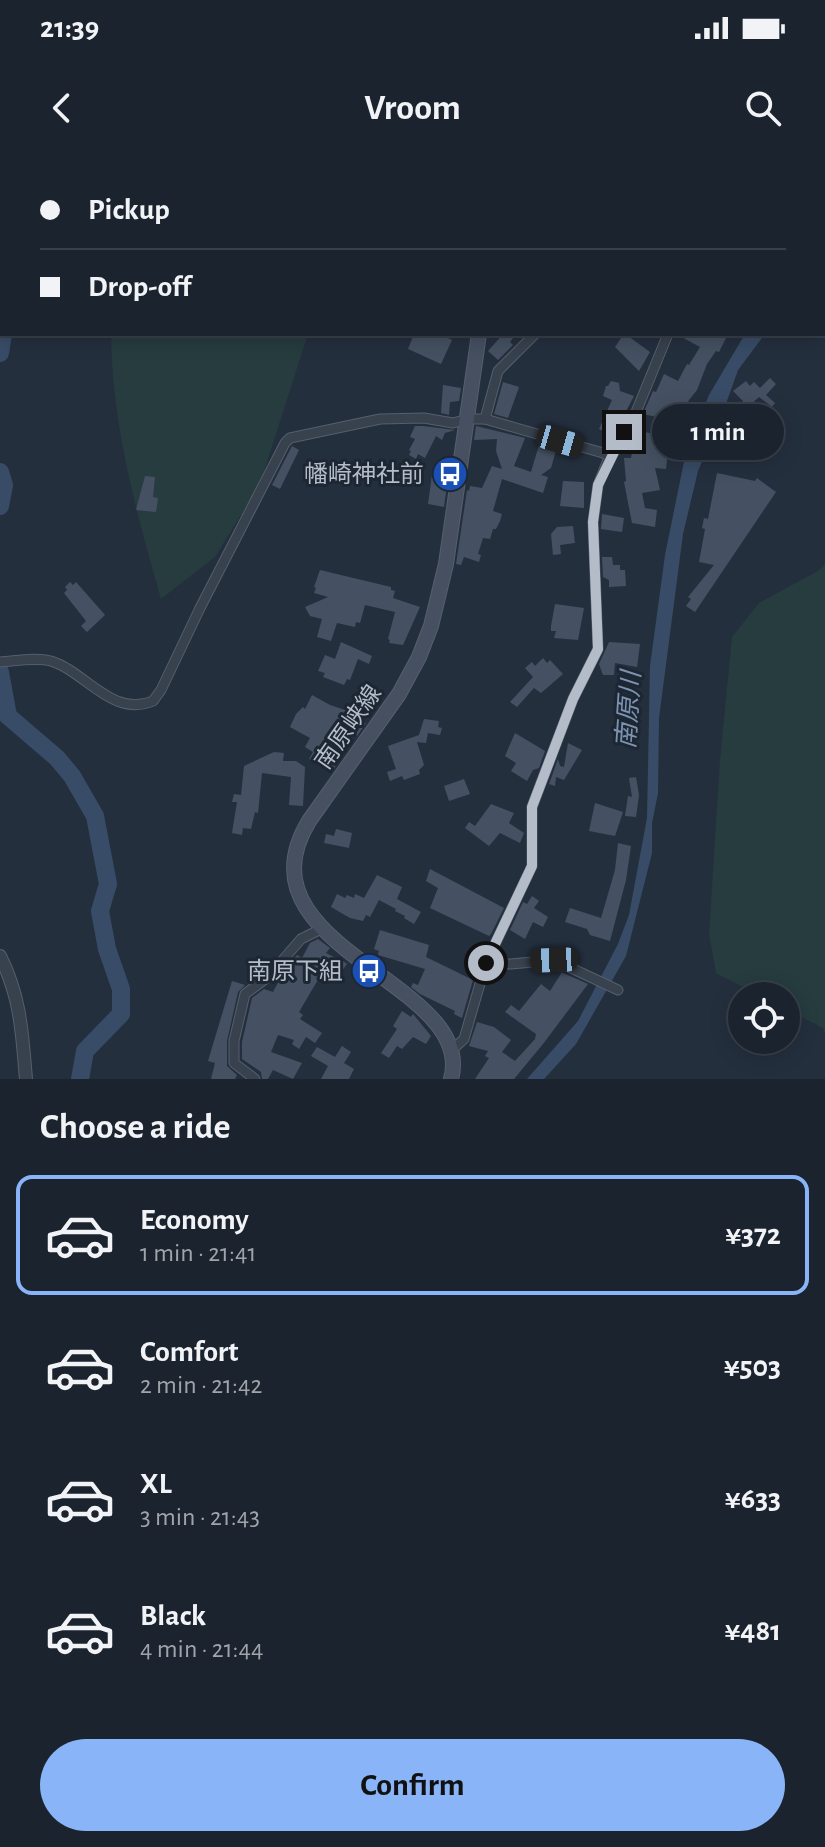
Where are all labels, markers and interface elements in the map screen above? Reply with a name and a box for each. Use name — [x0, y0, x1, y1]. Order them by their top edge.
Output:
text: 21:39 — [40, 13, 99, 43]
icon: back — [40, 86, 84, 130]
icon: search — [741, 86, 785, 130]
text: Vroom — [364, 90, 461, 126]
text: Pickup — [88, 195, 170, 225]
text: Drop-off — [88, 272, 191, 302]
callout: 1 min — [652, 404, 784, 460]
route end — [606, 414, 642, 450]
text: 1 min — [691, 419, 745, 445]
car — [534, 423, 586, 459]
bus stop icon: 幡崎神社前 — [431, 455, 469, 493]
place label: 幡崎神社前 — [304, 461, 424, 487]
water label: 南原川 — [612, 667, 645, 750]
street label: 南原峡線 — [310, 680, 386, 774]
route start — [468, 945, 504, 981]
car — [530, 947, 578, 973]
bus stop icon: 南原下組 — [350, 952, 388, 990]
place label: 南原下組 — [247, 958, 343, 984]
map controls — [728, 982, 800, 1054]
button: locate — [728, 982, 800, 1054]
text: Choose a ride — [40, 1109, 230, 1145]
icon: car — [44, 1199, 116, 1271]
text: Economy — [140, 1205, 249, 1235]
text: ¥372 — [725, 1220, 781, 1250]
text: 1 min · 21:41 — [140, 1240, 256, 1266]
icon: car — [44, 1331, 116, 1403]
text: Comfort — [140, 1337, 239, 1367]
text: ¥503 — [724, 1352, 781, 1382]
text: 2 min · 21:42 — [140, 1372, 262, 1398]
icon: car — [44, 1463, 116, 1535]
text: XL — [140, 1469, 172, 1499]
text: ¥633 — [725, 1484, 781, 1514]
text: 3 min · 21:43 — [140, 1504, 260, 1530]
icon: car — [44, 1595, 116, 1667]
text: Black — [140, 1601, 206, 1631]
text: ¥481 — [725, 1616, 781, 1646]
text: 4 min · 21:44 — [140, 1636, 264, 1662]
button: Confirm — [40, 1739, 785, 1831]

